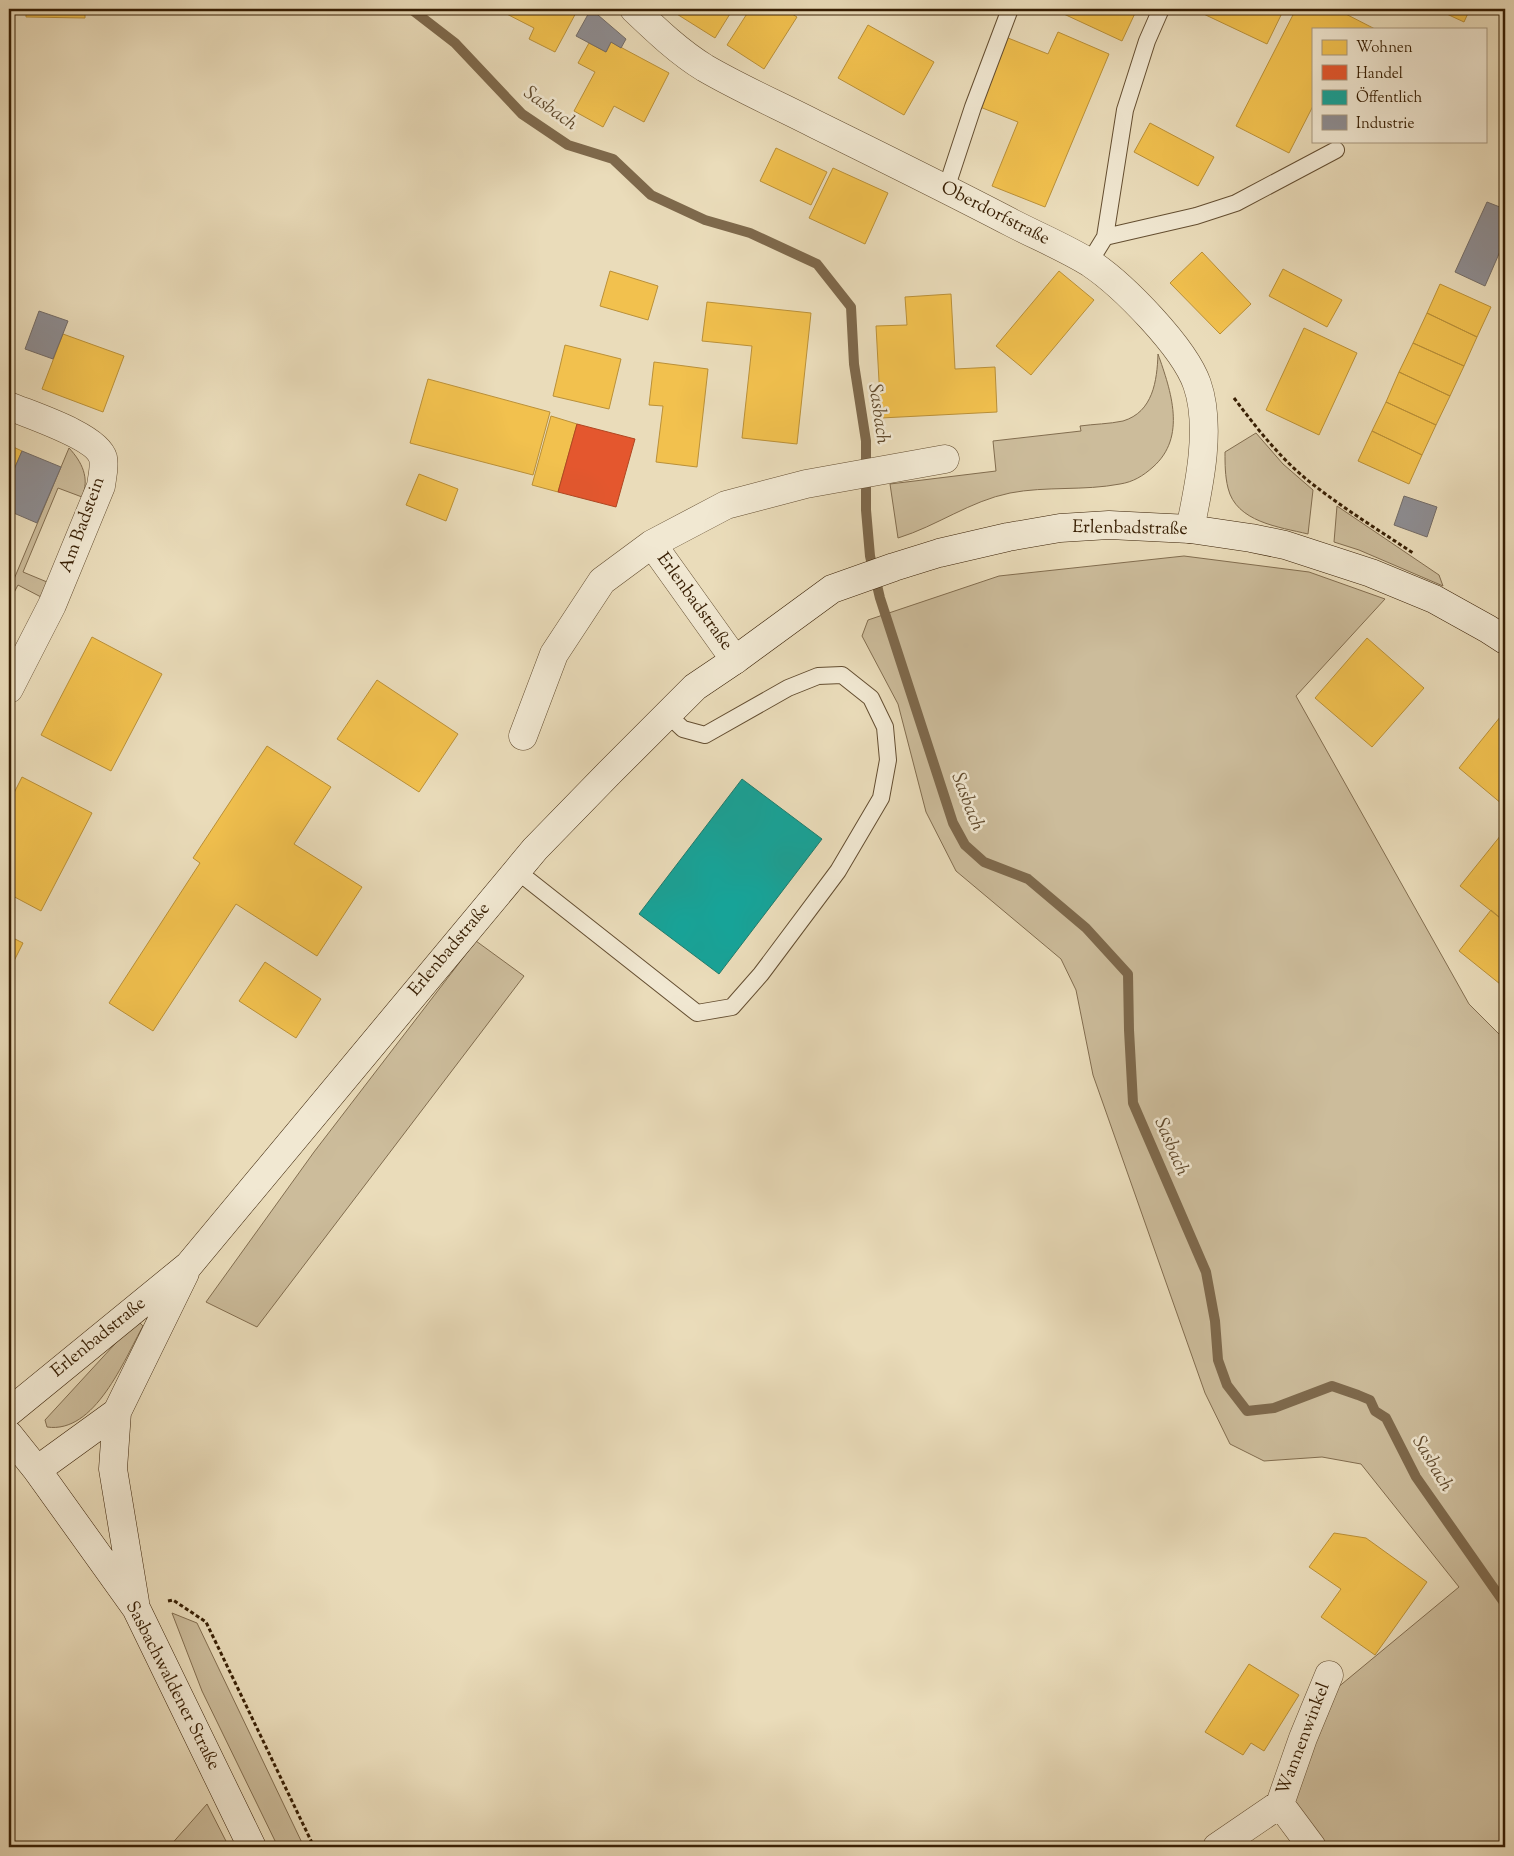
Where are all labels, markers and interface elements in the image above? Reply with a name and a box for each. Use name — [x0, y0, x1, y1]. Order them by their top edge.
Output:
legend — [1312, 28, 1486, 142]
text: Wohnen — [1356, 38, 1413, 59]
text: Handel — [1356, 64, 1403, 85]
water label: Sasbach — [517, 80, 583, 138]
text: Öffentlich — [1356, 87, 1423, 109]
text: Industrie — [1356, 114, 1414, 135]
street label: Oberdorfstraße — [936, 175, 1054, 253]
water label: Sasbach — [860, 382, 896, 447]
street label: Am Badstein — [54, 473, 112, 577]
street label: Erlenbadstraße — [1072, 515, 1188, 543]
street label: Erlenbadstraße — [650, 548, 738, 656]
water label: Sasbach — [944, 769, 991, 836]
street label: Erlenbadstraße — [403, 897, 497, 1003]
water label: Sasbach — [1147, 1114, 1196, 1181]
street label: Erlenbadstraße — [46, 1292, 152, 1384]
water label: Sasbach — [1405, 1431, 1460, 1498]
street label: Sasbachwaldener Straße — [118, 1597, 226, 1775]
street label: Wannenwinkel — [1271, 1679, 1337, 1799]

